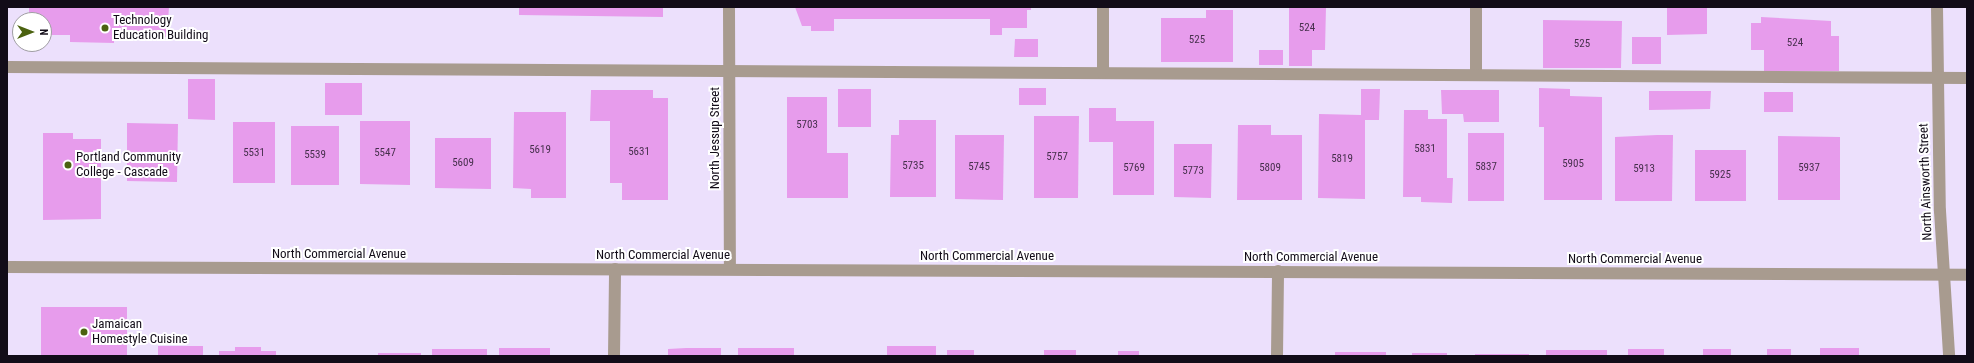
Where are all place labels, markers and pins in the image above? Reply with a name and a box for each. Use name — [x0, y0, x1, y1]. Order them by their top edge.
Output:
place label: Technology Education Building — [113, 13, 208, 44]
marker: Technology Education Building — [100, 23, 110, 33]
place label: Portland Community College - Cascade — [76, 150, 181, 181]
marker: Portland Community College - Cascade — [63, 160, 73, 170]
place label: Jamaican Homestyle Cuisine — [92, 317, 188, 348]
marker: Jamaican Homestyle Cuisine — [79, 327, 89, 337]

